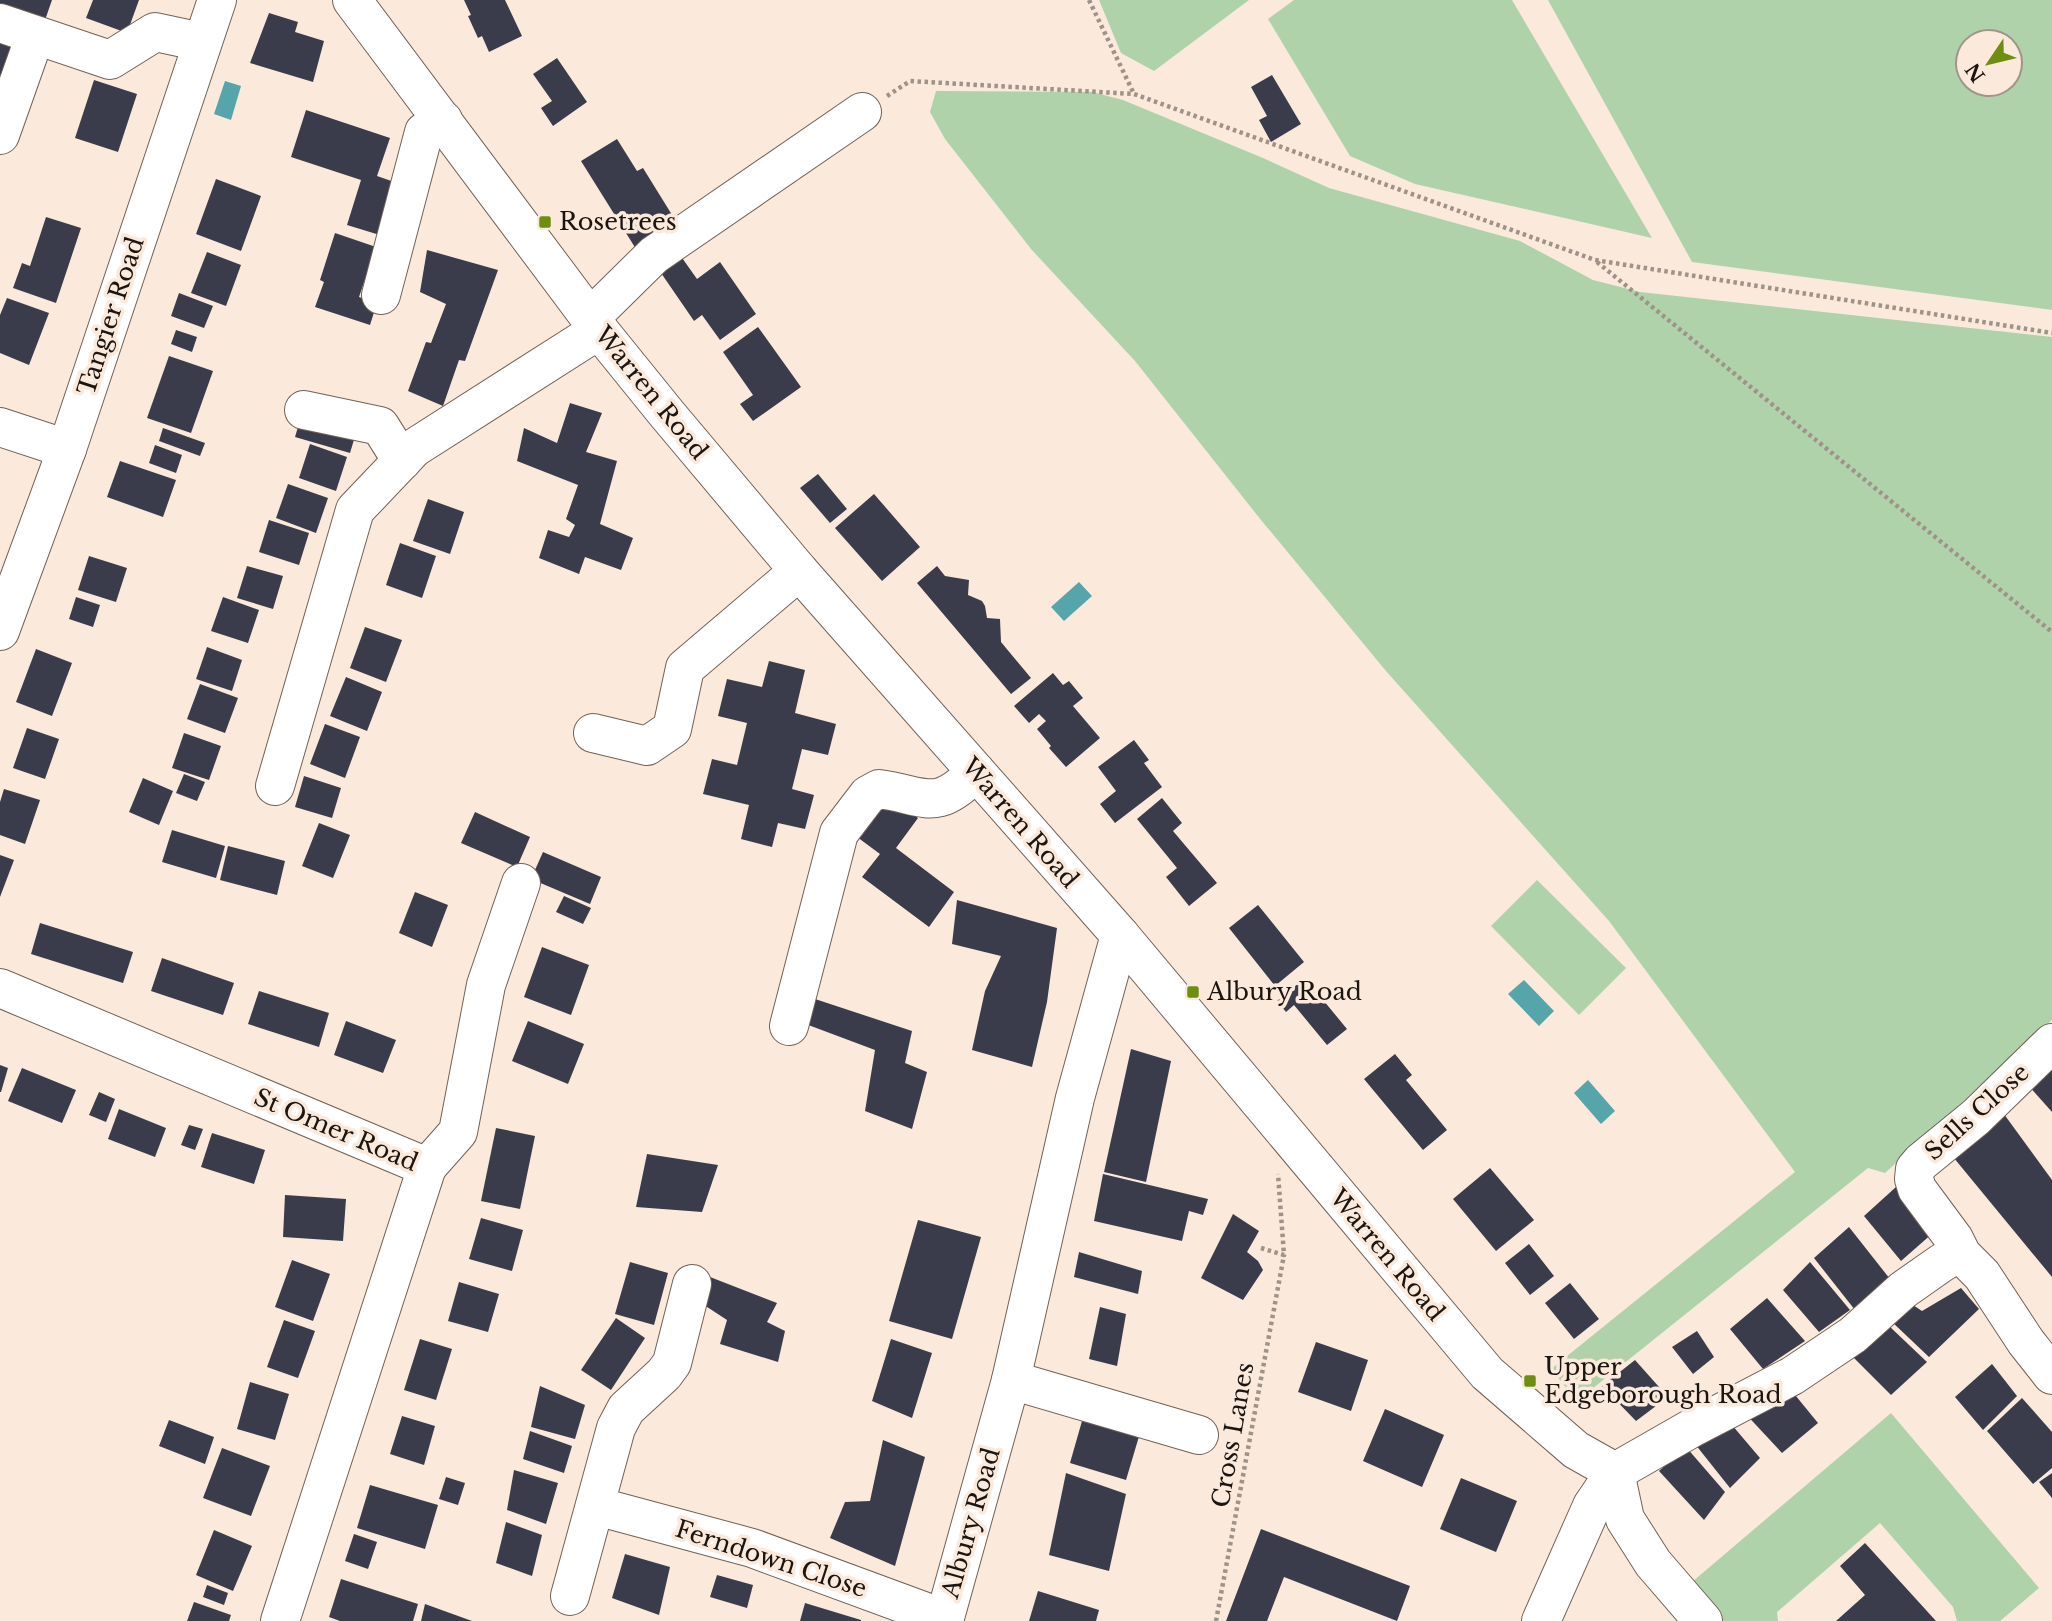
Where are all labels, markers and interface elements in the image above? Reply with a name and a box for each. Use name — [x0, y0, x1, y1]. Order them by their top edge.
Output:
north arrow — [1954, 28, 2024, 98]
text: N — [1961, 58, 1990, 86]
place label: Rosetrees — [559, 207, 677, 236]
marker: Rosetrees — [537, 214, 553, 230]
street label: Tangier Road — [71, 233, 150, 399]
street label: Warren Road — [588, 319, 714, 465]
street label: Warren Road — [955, 751, 1085, 894]
place label: Albury Road — [1206, 977, 1362, 1006]
marker: Albury Road — [1185, 984, 1201, 1000]
street label: Sells Close — [1919, 1057, 2035, 1166]
street label: St Omer Road — [250, 1082, 422, 1177]
street label: Warren Road — [1323, 1182, 1451, 1326]
place label: Upper Edgeborough Road — [1544, 1352, 1782, 1409]
street label: Cross Lanes — [1205, 1360, 1260, 1510]
marker: Upper Edgeborough Road — [1522, 1373, 1538, 1389]
street label: Albury Road — [935, 1444, 1006, 1602]
street label: Ferndown Close — [672, 1514, 871, 1603]

